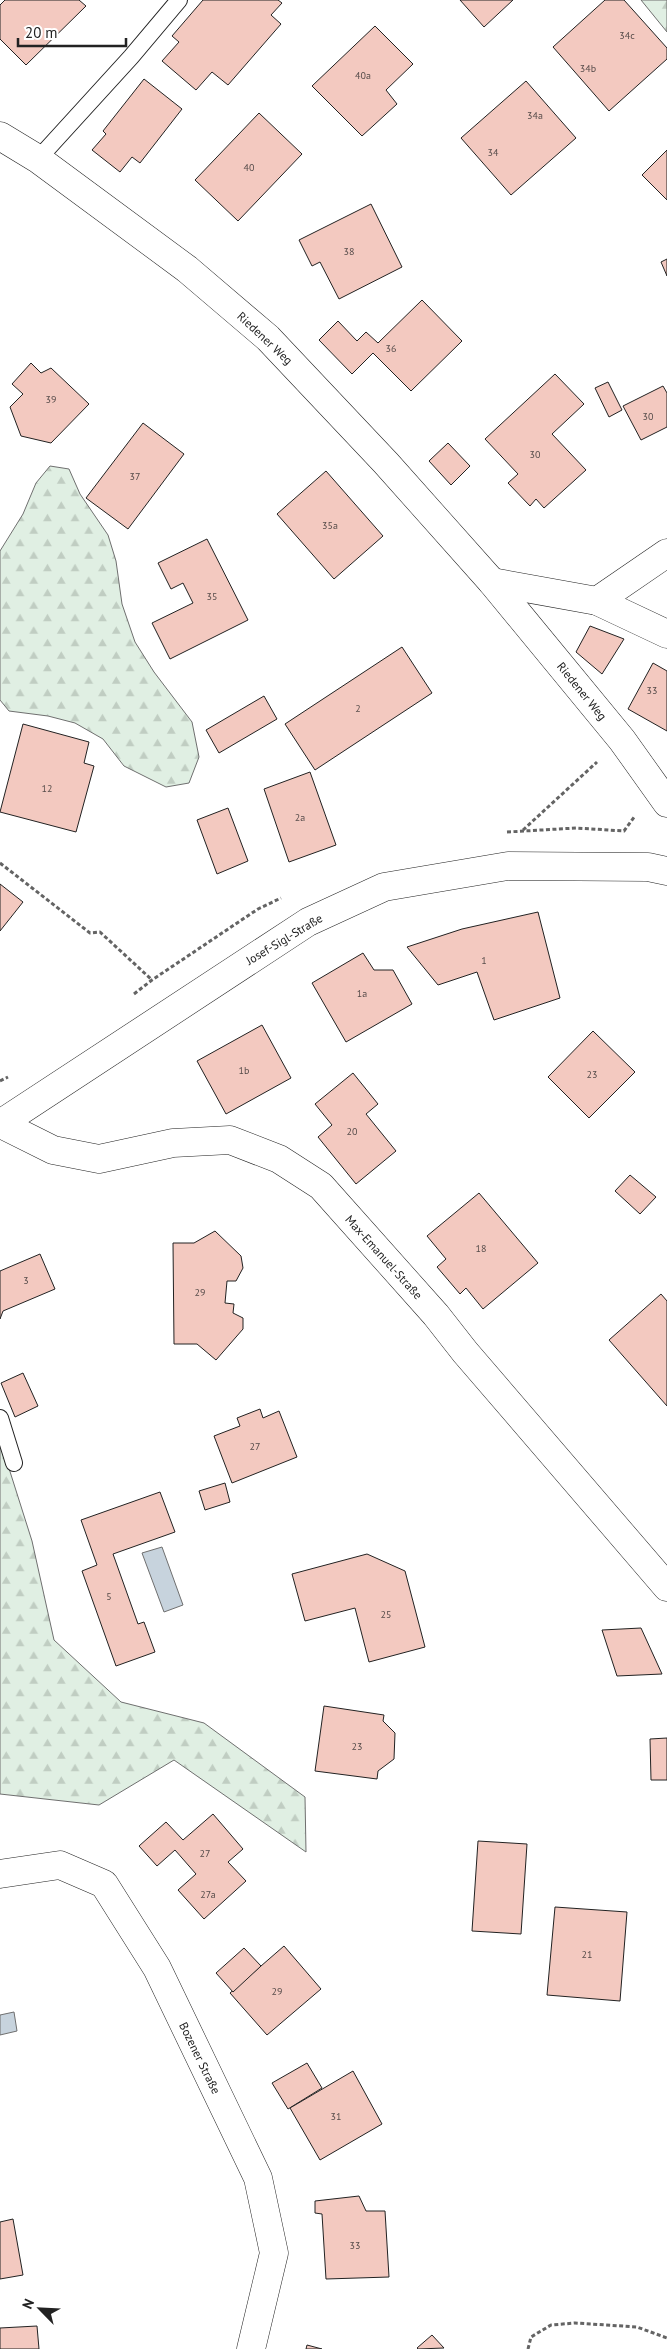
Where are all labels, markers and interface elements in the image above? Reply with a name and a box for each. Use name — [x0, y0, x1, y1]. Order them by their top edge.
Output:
scale bar — [18, 15, 125, 47]
text: 20 m — [25, 23, 58, 42]
house number: 34c — [619, 29, 635, 42]
house number: 34b — [580, 62, 596, 75]
house number: 40a — [355, 69, 371, 82]
house number: 34a — [527, 109, 543, 122]
house number: 34 — [488, 146, 499, 159]
house number: 40 — [244, 161, 255, 174]
house number: 38 — [344, 245, 354, 258]
street label: Riedener Weg — [234, 308, 296, 368]
house number: 36 — [386, 342, 396, 355]
house number: 39 — [46, 393, 56, 406]
house number: 30 — [643, 410, 654, 423]
house number: 30 — [530, 448, 541, 461]
house number: 37 — [130, 470, 140, 483]
house number: 35a — [322, 519, 338, 532]
house number: 35 — [207, 590, 217, 603]
street label: Riedener Weg — [554, 659, 610, 723]
house number: 33 — [647, 684, 657, 697]
house number: 2 — [355, 702, 361, 715]
house number: 12 — [42, 782, 52, 795]
house number: 2a — [295, 811, 305, 824]
street label: Josef-Sigl-Straße — [242, 910, 325, 968]
house number: 1 — [481, 954, 487, 967]
house number: 1a — [357, 987, 367, 1000]
house number: 1b — [239, 1064, 249, 1077]
house number: 23 — [587, 1068, 597, 1081]
house number: 20 — [347, 1125, 358, 1138]
street label: Max-Emanuel-Straße — [342, 1212, 426, 1302]
house number: 18 — [476, 1242, 486, 1255]
house number: 3 — [23, 1274, 29, 1287]
house number: 29 — [195, 1286, 205, 1299]
house number: 27 — [250, 1440, 260, 1453]
house number: 5 — [106, 1590, 112, 1603]
house number: 25 — [381, 1608, 391, 1621]
house number: 23 — [352, 1740, 362, 1753]
house number: 27 — [200, 1847, 210, 1860]
house number: 27a — [200, 1888, 216, 1901]
house number: 21 — [582, 1948, 592, 1961]
house number: 29 — [272, 1985, 282, 1998]
street label: Bozener Straße — [176, 2020, 224, 2096]
house number: 31 — [331, 2110, 341, 2123]
house number: 33 — [350, 2239, 360, 2252]
north arrow — [15, 2284, 65, 2334]
text: N — [18, 2296, 38, 2312]

